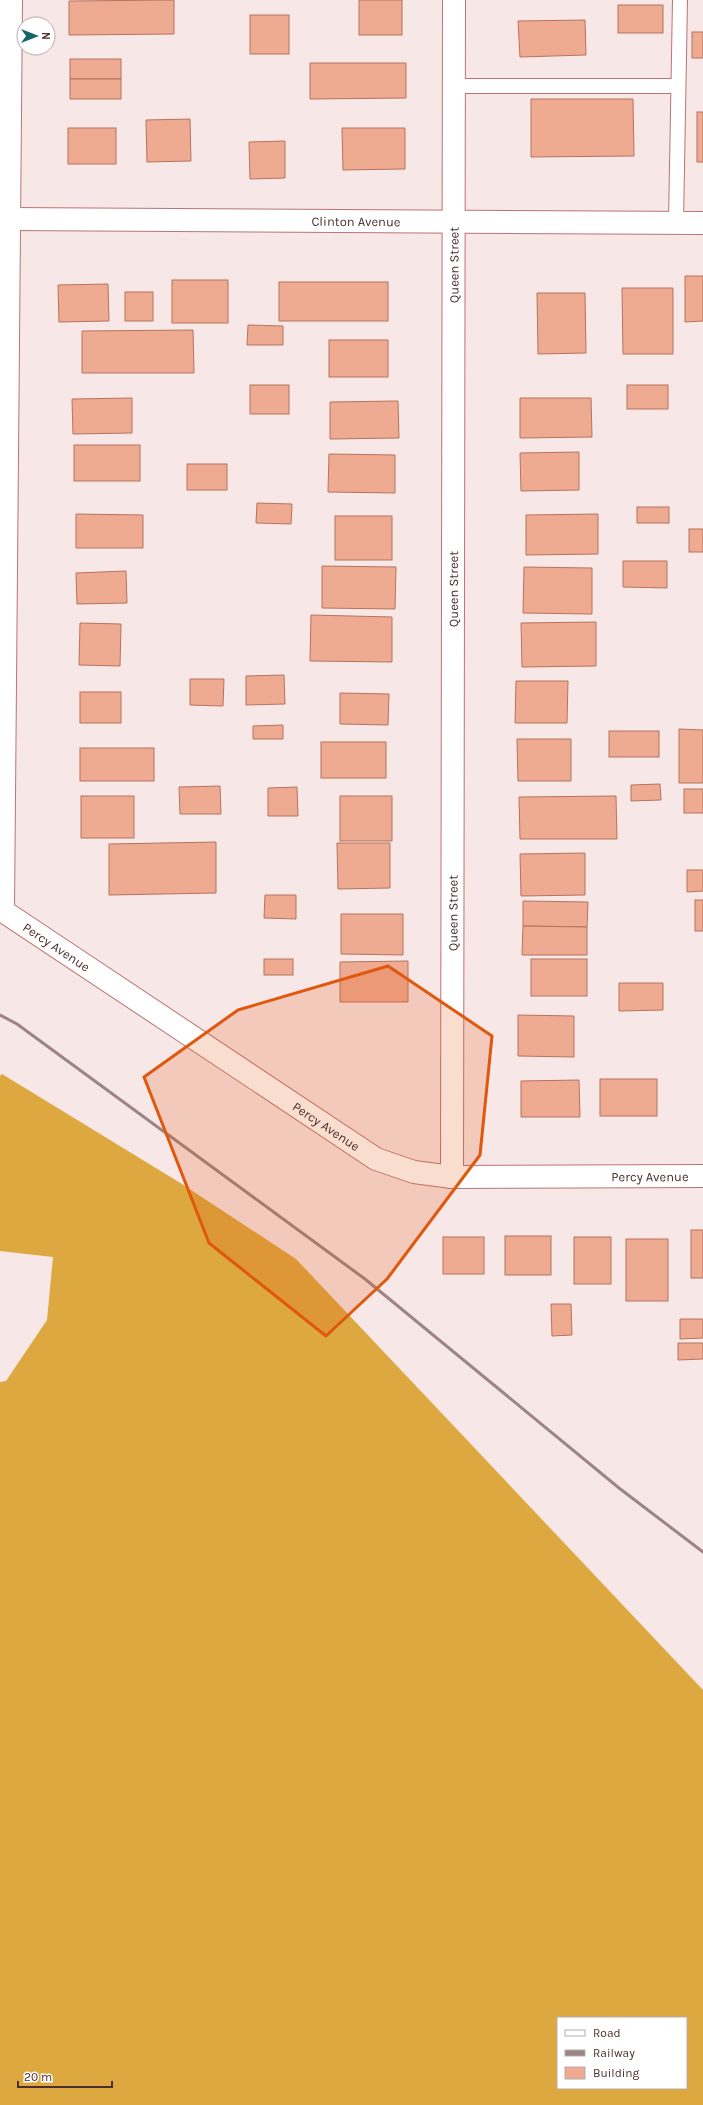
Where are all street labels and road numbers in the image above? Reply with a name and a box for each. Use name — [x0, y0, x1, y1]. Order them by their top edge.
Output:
street label: Clinton Avenue — [311, 214, 401, 229]
street label: Queen Street — [446, 227, 462, 303]
street label: Queen Street — [446, 551, 461, 627]
street label: Queen Street — [445, 875, 461, 951]
street label: Percy Avenue — [20, 919, 93, 975]
street label: Percy Avenue — [290, 1099, 363, 1154]
street label: Percy Avenue — [611, 1169, 689, 1184]

